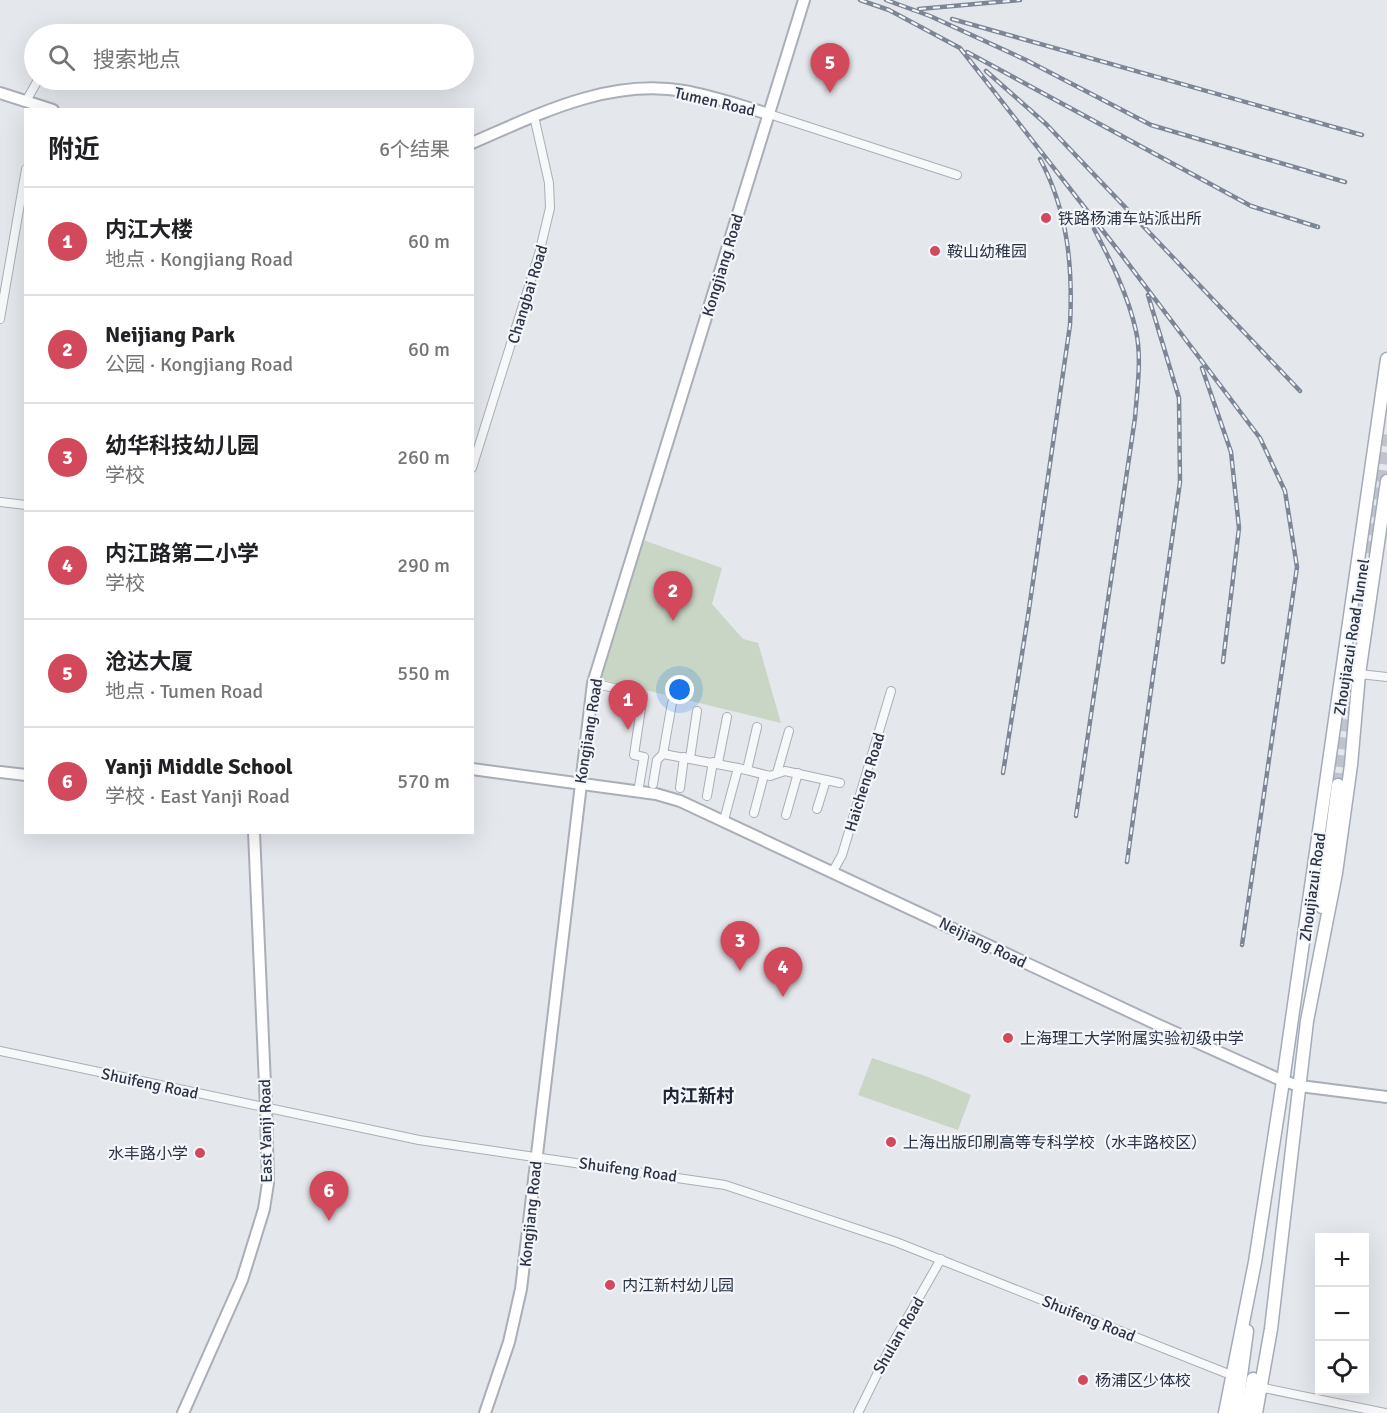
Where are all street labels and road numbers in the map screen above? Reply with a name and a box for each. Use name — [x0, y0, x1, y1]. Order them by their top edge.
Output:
street label: Tumen Road — [672, 83, 757, 121]
street label: Kongjiang Road — [698, 211, 748, 319]
street label: Changbai Road — [503, 242, 552, 346]
street label: Zhoujiazui Road Tunnel — [1330, 557, 1374, 717]
street label: Kongjiang Road — [571, 677, 607, 785]
street label: Haicheng Road — [840, 730, 890, 834]
street label: Zhoujiazui Road — [1295, 831, 1331, 943]
street label: Neijiang Road — [935, 913, 1030, 973]
street label: Shuifeng Road — [99, 1064, 200, 1104]
street label: East Yanji Road — [255, 1079, 277, 1183]
street label: Shuifeng Road — [578, 1153, 678, 1187]
street label: Kongjiang Road — [515, 1160, 547, 1268]
street label: Shuifeng Road — [1039, 1291, 1138, 1347]
street label: Shulan Road — [869, 1293, 929, 1378]

